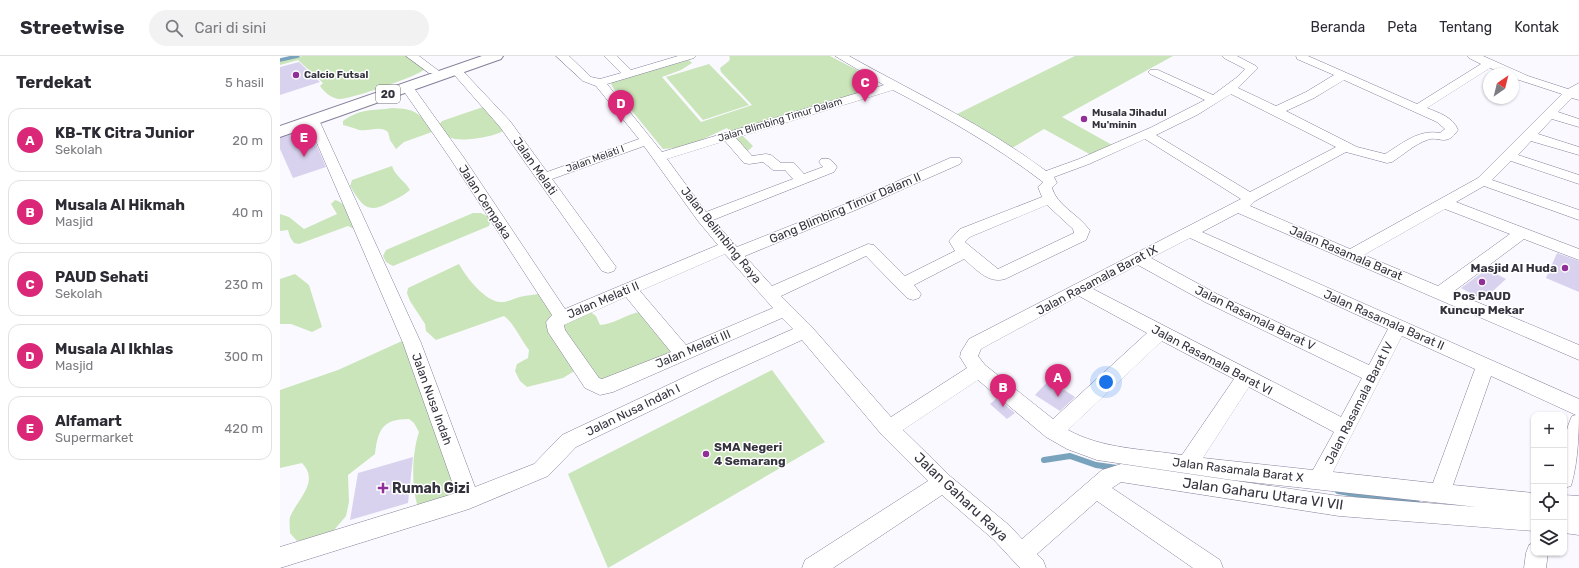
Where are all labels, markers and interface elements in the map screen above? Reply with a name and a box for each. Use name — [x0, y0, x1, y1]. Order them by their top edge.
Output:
search box — [149, 10, 429, 46]
text: Streetwise — [20, 16, 125, 39]
icon: search — [163, 17, 185, 39]
text: Cari di sini — [195, 19, 266, 37]
text: Beranda — [1311, 19, 1365, 36]
text: Peta — [1387, 19, 1417, 36]
text: Tentang — [1439, 19, 1492, 36]
text: Kontak — [1514, 19, 1559, 36]
north arrow — [1483, 68, 1519, 104]
place label: Calcio Futsal — [304, 69, 368, 81]
pin: C — [852, 69, 878, 102]
marker: Calcio Futsal — [291, 70, 301, 80]
text: Terdekat — [16, 72, 91, 92]
text: 5 hasil — [225, 75, 264, 90]
road number: 20 — [376, 85, 400, 103]
pin: D — [608, 90, 634, 123]
street label: Jalan Blimbing Timur Dalam — [716, 95, 844, 145]
place label: Musala Jihadul Mu'minin — [1092, 107, 1167, 131]
marker: Musala Jihadul Mu'minin — [1079, 114, 1089, 124]
text: KB-TK Citra Junior — [55, 124, 194, 142]
pin: E — [291, 124, 317, 157]
text: A — [25, 133, 35, 148]
text: 20 m — [232, 133, 263, 148]
street label: Jalan Melati — [510, 134, 560, 198]
text: Sekolah — [55, 142, 102, 157]
street label: Jalan Melati I — [564, 143, 626, 175]
street label: Jalan Cempaka — [456, 162, 514, 242]
street label: Gang Blimbing Timur Dalam II — [767, 170, 923, 246]
street label: Jalan Belimbing Raya — [678, 184, 764, 286]
text: Musala Al Hikmah — [55, 196, 185, 214]
text: B — [25, 205, 35, 220]
text: 40 m — [232, 205, 263, 220]
text: Masjid — [55, 214, 93, 229]
street label: Jalan Rasamala Barat — [1287, 223, 1405, 283]
street label: Jalan Rasamala Barat IX — [1034, 242, 1160, 318]
place label: Masjid Al Huda — [1471, 261, 1557, 275]
marker: Masjid Al Huda — [1560, 263, 1570, 273]
text: PAUD Sehati — [55, 268, 148, 286]
text: C — [25, 277, 35, 292]
text: 230 m — [225, 277, 263, 292]
marker: Pos PAUD Kuncup Mekar — [1477, 277, 1487, 287]
street label: Jalan Melati II — [565, 279, 641, 321]
street label: Jalan Rasamala Barat V — [1193, 283, 1317, 353]
text: Sekolah — [55, 286, 102, 301]
street label: Jalan Rasamala Barat II — [1321, 287, 1447, 353]
place label: Pos PAUD Kuncup Mekar — [1440, 289, 1525, 317]
street label: Jalan Rasamala Barat VI — [1149, 322, 1275, 398]
street label: Jalan Melati III — [653, 327, 733, 371]
street label: Jalan Rasamala Barat IV — [1322, 339, 1396, 466]
text: Musala Al Ikhlas — [55, 340, 173, 358]
text: D — [25, 349, 35, 364]
text: 300 m — [224, 349, 263, 364]
street label: Jalan Nusa Indah — [409, 351, 455, 447]
text: Masjid — [55, 358, 93, 373]
pin: A — [1045, 364, 1071, 397]
your location — [1096, 372, 1116, 392]
pin: B — [990, 374, 1016, 407]
street label: Jalan Nusa Indah I — [584, 381, 682, 439]
text: Alfamart — [55, 412, 122, 430]
map controls — [1531, 412, 1567, 556]
button: + — [1531, 412, 1567, 448]
text: E — [26, 421, 34, 436]
text: 420 m — [224, 421, 263, 436]
text: Supermarket — [55, 430, 133, 445]
place label: SMA Negeri 4 Semarang — [714, 440, 786, 468]
button: − — [1531, 448, 1567, 484]
marker: SMA Negeri 4 Semarang — [701, 449, 711, 459]
street label: Jalan Gaharu Raya — [911, 449, 1011, 545]
street label: Jalan Rasamala Barat X — [1172, 455, 1305, 485]
street label: Jalan Gaharu Utara VI VII — [1182, 474, 1344, 514]
place label: Rumah Gizi — [392, 480, 470, 497]
marker: Rumah Gizi — [377, 482, 389, 494]
button: locate — [1531, 484, 1567, 520]
button: layers — [1531, 520, 1567, 556]

